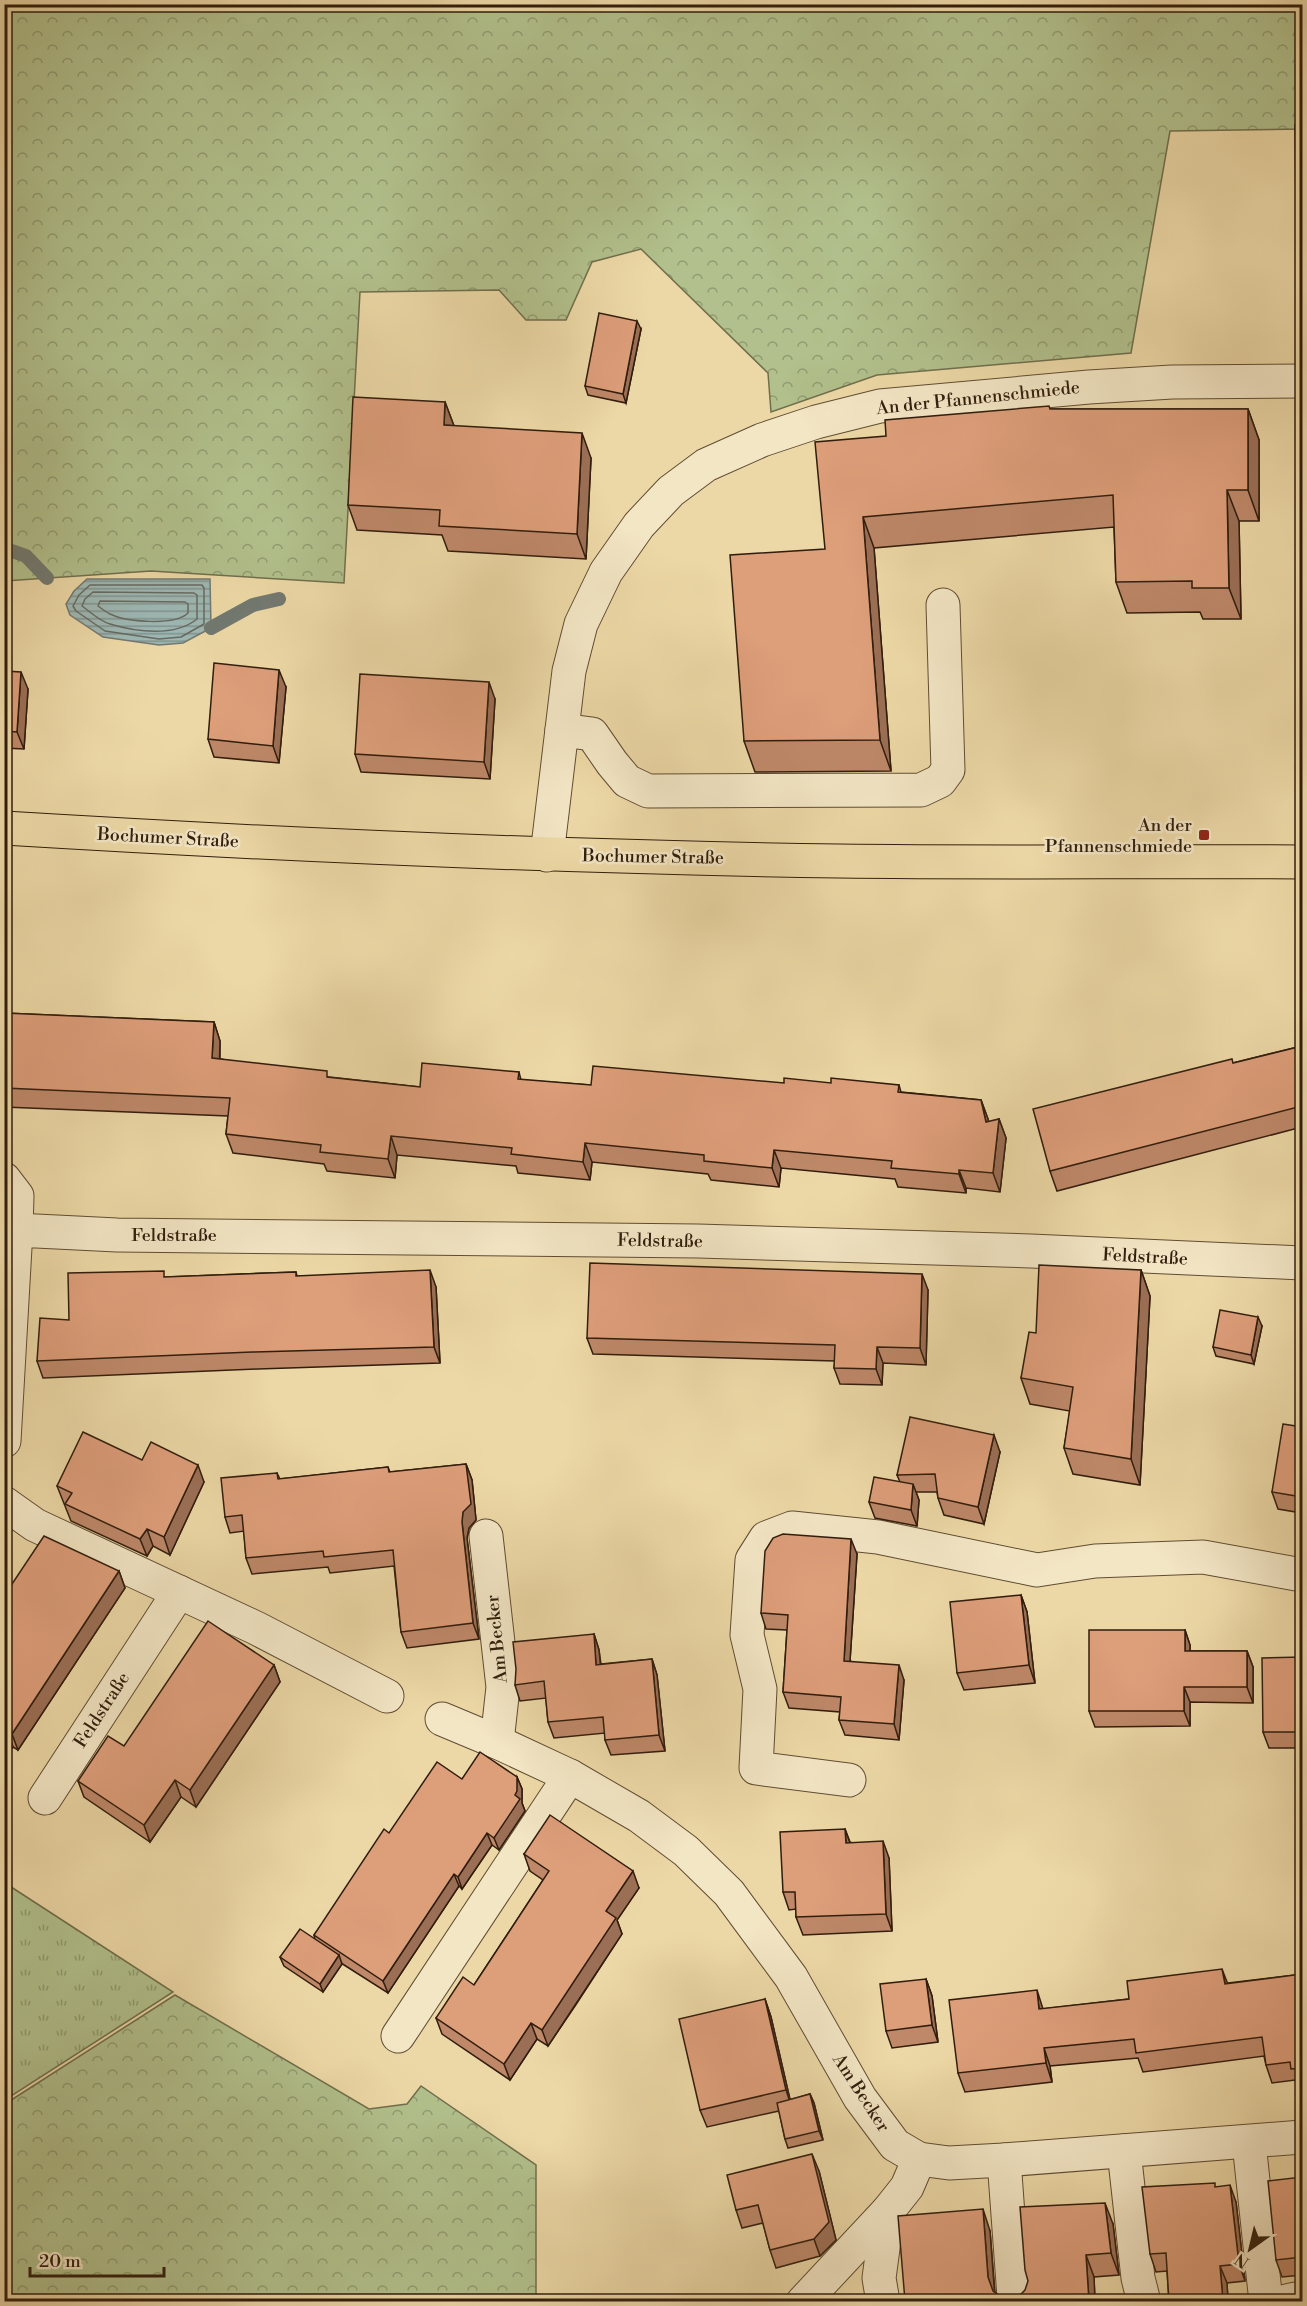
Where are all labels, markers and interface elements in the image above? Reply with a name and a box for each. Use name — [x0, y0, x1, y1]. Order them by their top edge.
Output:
street label: An der Pfannenschmiede — [874, 376, 1081, 420]
place label: An der Pfannenschmiede — [1045, 814, 1192, 858]
street label: Bochumer Straße — [96, 823, 239, 853]
marker: An der Pfannenschmiede — [1197, 828, 1211, 842]
street label: Bochumer Straße — [581, 844, 724, 870]
street label: Feldstraße — [131, 1224, 217, 1247]
street label: Feldstraße — [617, 1229, 703, 1253]
street label: Feldstraße — [1102, 1243, 1188, 1271]
street label: Am Becker — [481, 1593, 513, 1685]
street label: Feldstraße — [69, 1668, 135, 1752]
street label: Am Becker — [827, 2049, 895, 2137]
north arrow — [1220, 2219, 1280, 2279]
scale bar — [30, 2240, 164, 2278]
text: N — [1231, 2249, 1253, 2272]
text: 20 m — [39, 2250, 81, 2273]

